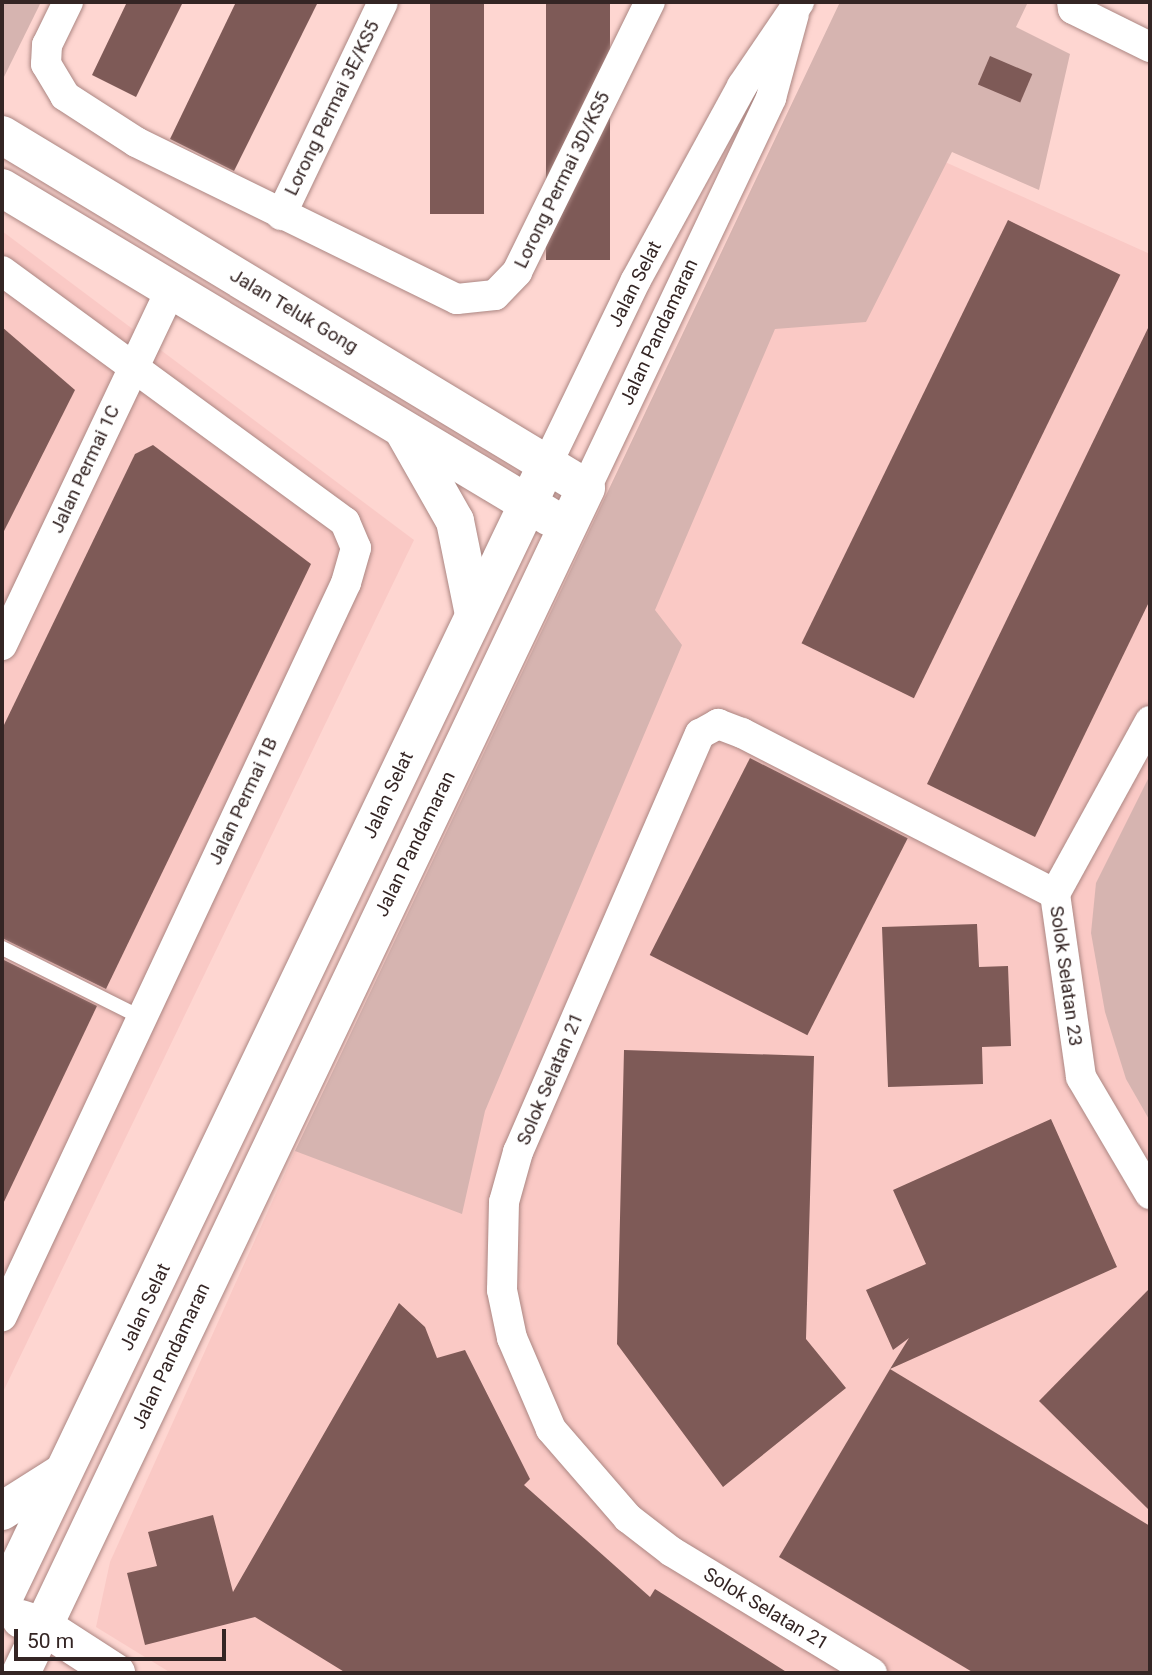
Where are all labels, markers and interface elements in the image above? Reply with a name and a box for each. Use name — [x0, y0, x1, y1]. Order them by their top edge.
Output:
street label: Lorong Permai 3E/KS5 — [280, 17, 384, 199]
street label: Lorong Permai 3D/KS5 — [509, 88, 615, 272]
street label: Jalan Selat — [604, 237, 666, 331]
street label: Jalan Pandamaran — [615, 255, 703, 409]
street label: Jalan Teluk Gong — [226, 264, 362, 358]
street label: Jalan Permai 1C — [45, 401, 125, 537]
street label: Jalan Permai 1B — [203, 734, 283, 868]
street label: Jalan Selat — [358, 748, 418, 842]
street label: Jalan Pandamaran — [370, 768, 460, 920]
street label: Solok Selatan 23 — [1045, 904, 1087, 1048]
street label: Solok Selatan 21 — [512, 1009, 588, 1149]
street label: Jalan Selat — [115, 1260, 175, 1354]
street label: Jalan Pandamaran — [127, 1279, 215, 1433]
street label: Solok Selatan 21 — [700, 1563, 832, 1655]
scale bar — [18, 1616, 229, 1660]
text: 50 m — [27, 1629, 74, 1653]

